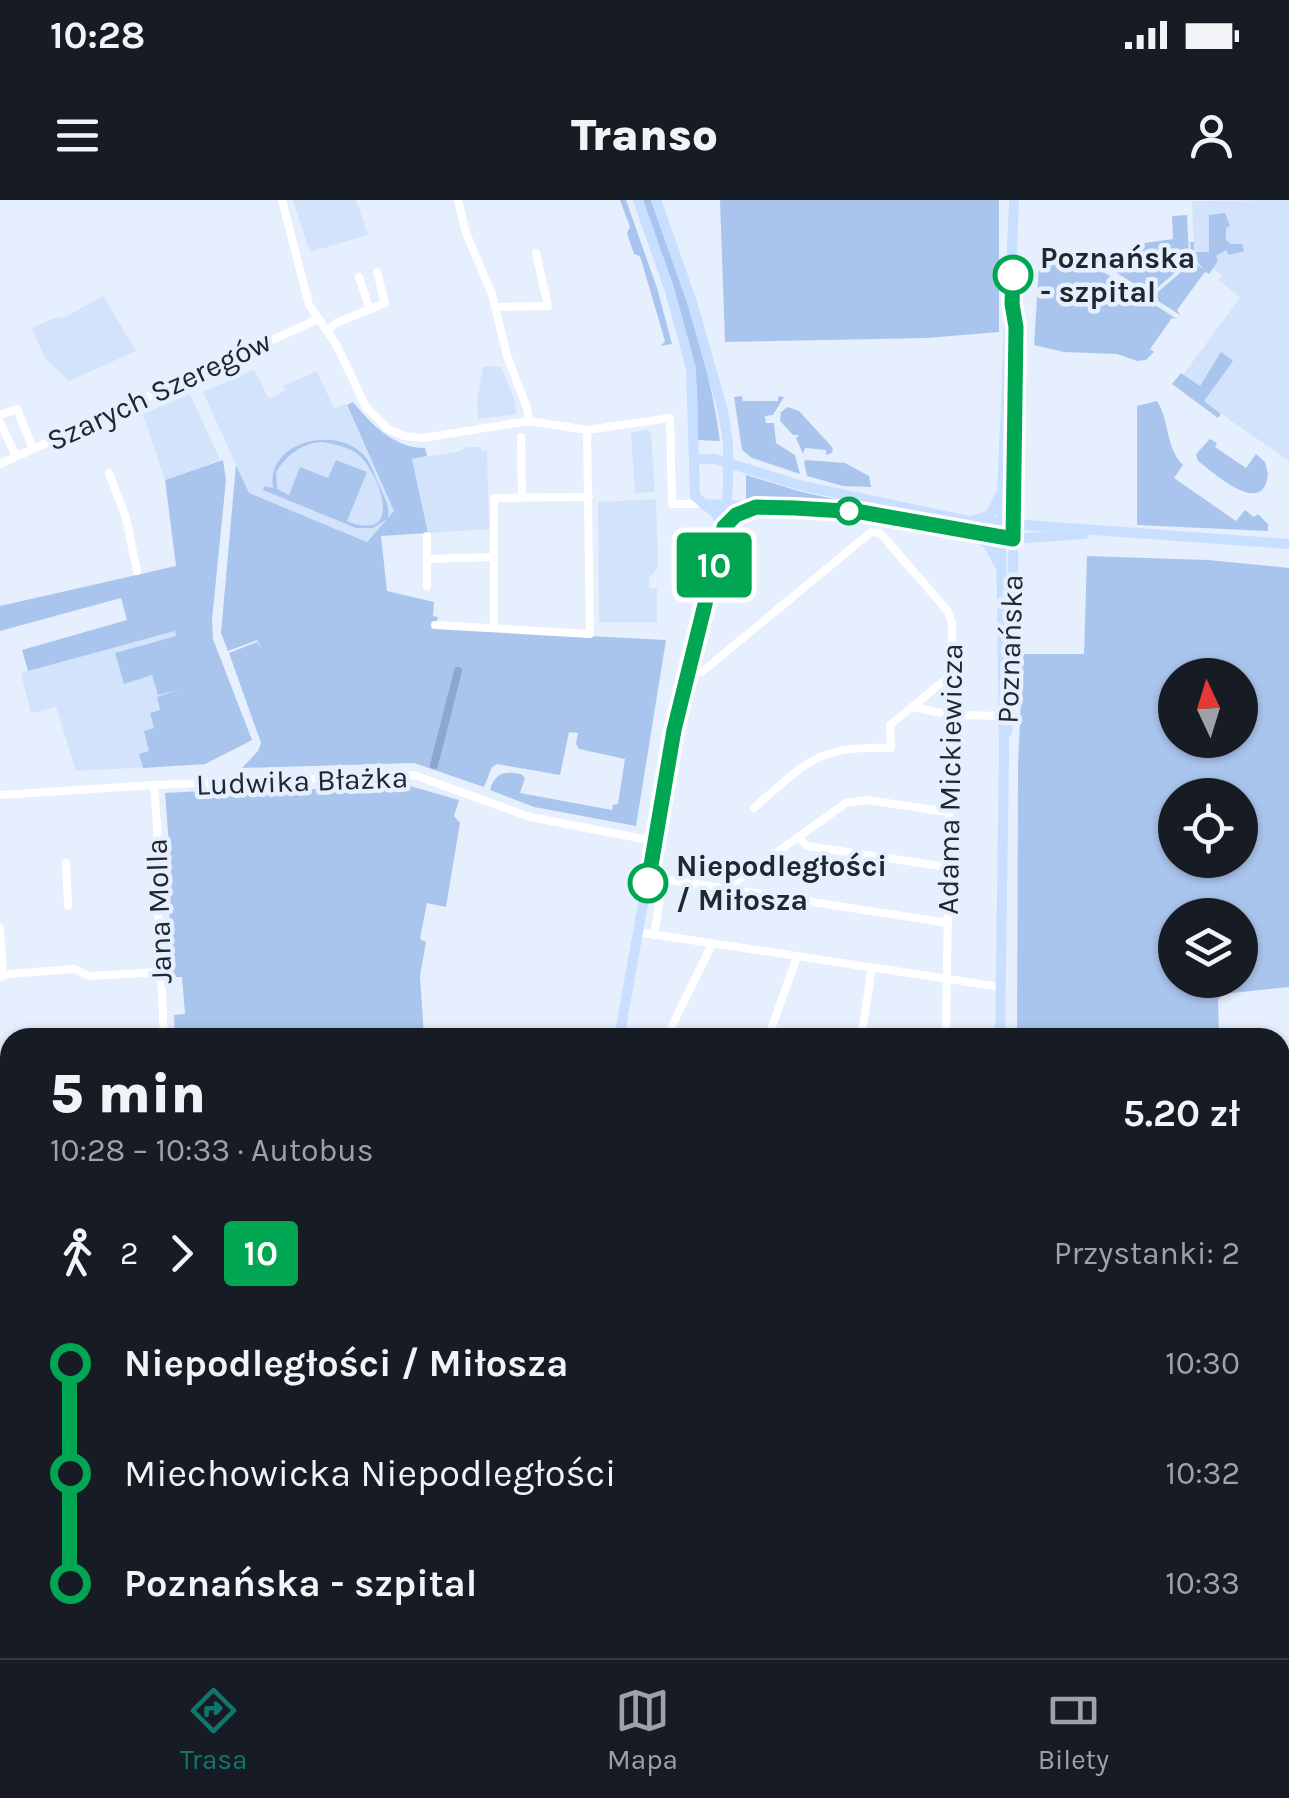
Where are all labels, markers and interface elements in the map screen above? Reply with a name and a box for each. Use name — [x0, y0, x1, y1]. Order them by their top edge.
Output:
text: 10:28 — [50, 13, 145, 58]
icon: menu — [50, 108, 105, 163]
icon: person — [1184, 108, 1239, 163]
text: Transo — [571, 109, 718, 161]
place label: Poznańska - szpital — [1040, 240, 1195, 310]
marker: Poznańska - szpital — [994, 256, 1032, 294]
street label: Szarych Szeregów — [41, 323, 277, 459]
unlabelled marker — [836, 498, 862, 524]
line badge: 10 — [669, 532, 759, 598]
text: 10 — [697, 545, 731, 586]
street label: Poznańska — [989, 574, 1031, 724]
street label: Adama Mickiewicza — [930, 643, 970, 915]
north arrow — [1158, 658, 1258, 758]
map controls — [1158, 658, 1258, 998]
street label: Ludwika Błażka — [195, 759, 409, 803]
button: locate — [1158, 778, 1258, 878]
street label: Jana Molla — [138, 838, 180, 984]
place label: Niepodległości / Miłosza — [676, 848, 887, 918]
marker: Niepodległości / Miłosza — [629, 864, 667, 902]
button: layers — [1158, 898, 1258, 998]
text: 5 min — [50, 1062, 206, 1126]
text: 5.20 zł — [1123, 1091, 1240, 1136]
text: 10:28 – 10:33 · Autobus — [50, 1132, 374, 1169]
icon: walk — [50, 1226, 105, 1281]
icon: forward — [154, 1226, 209, 1281]
text: 10 — [244, 1233, 278, 1274]
text: 2 — [120, 1235, 139, 1272]
text: Przystanki: 2 — [1054, 1235, 1240, 1272]
text: Niepodległości / Miłosza — [124, 1341, 568, 1386]
text: 10:30 — [1165, 1345, 1240, 1382]
text: Miechowicka Niepodległości — [124, 1451, 616, 1496]
text: 10:32 — [1166, 1455, 1240, 1492]
text: Poznańska - szpital — [124, 1561, 477, 1606]
text: 10:33 — [1165, 1565, 1240, 1602]
tab: Trasa — [180, 1683, 247, 1776]
tab: Mapa — [607, 1683, 678, 1776]
tab: Bilety — [1038, 1683, 1109, 1776]

